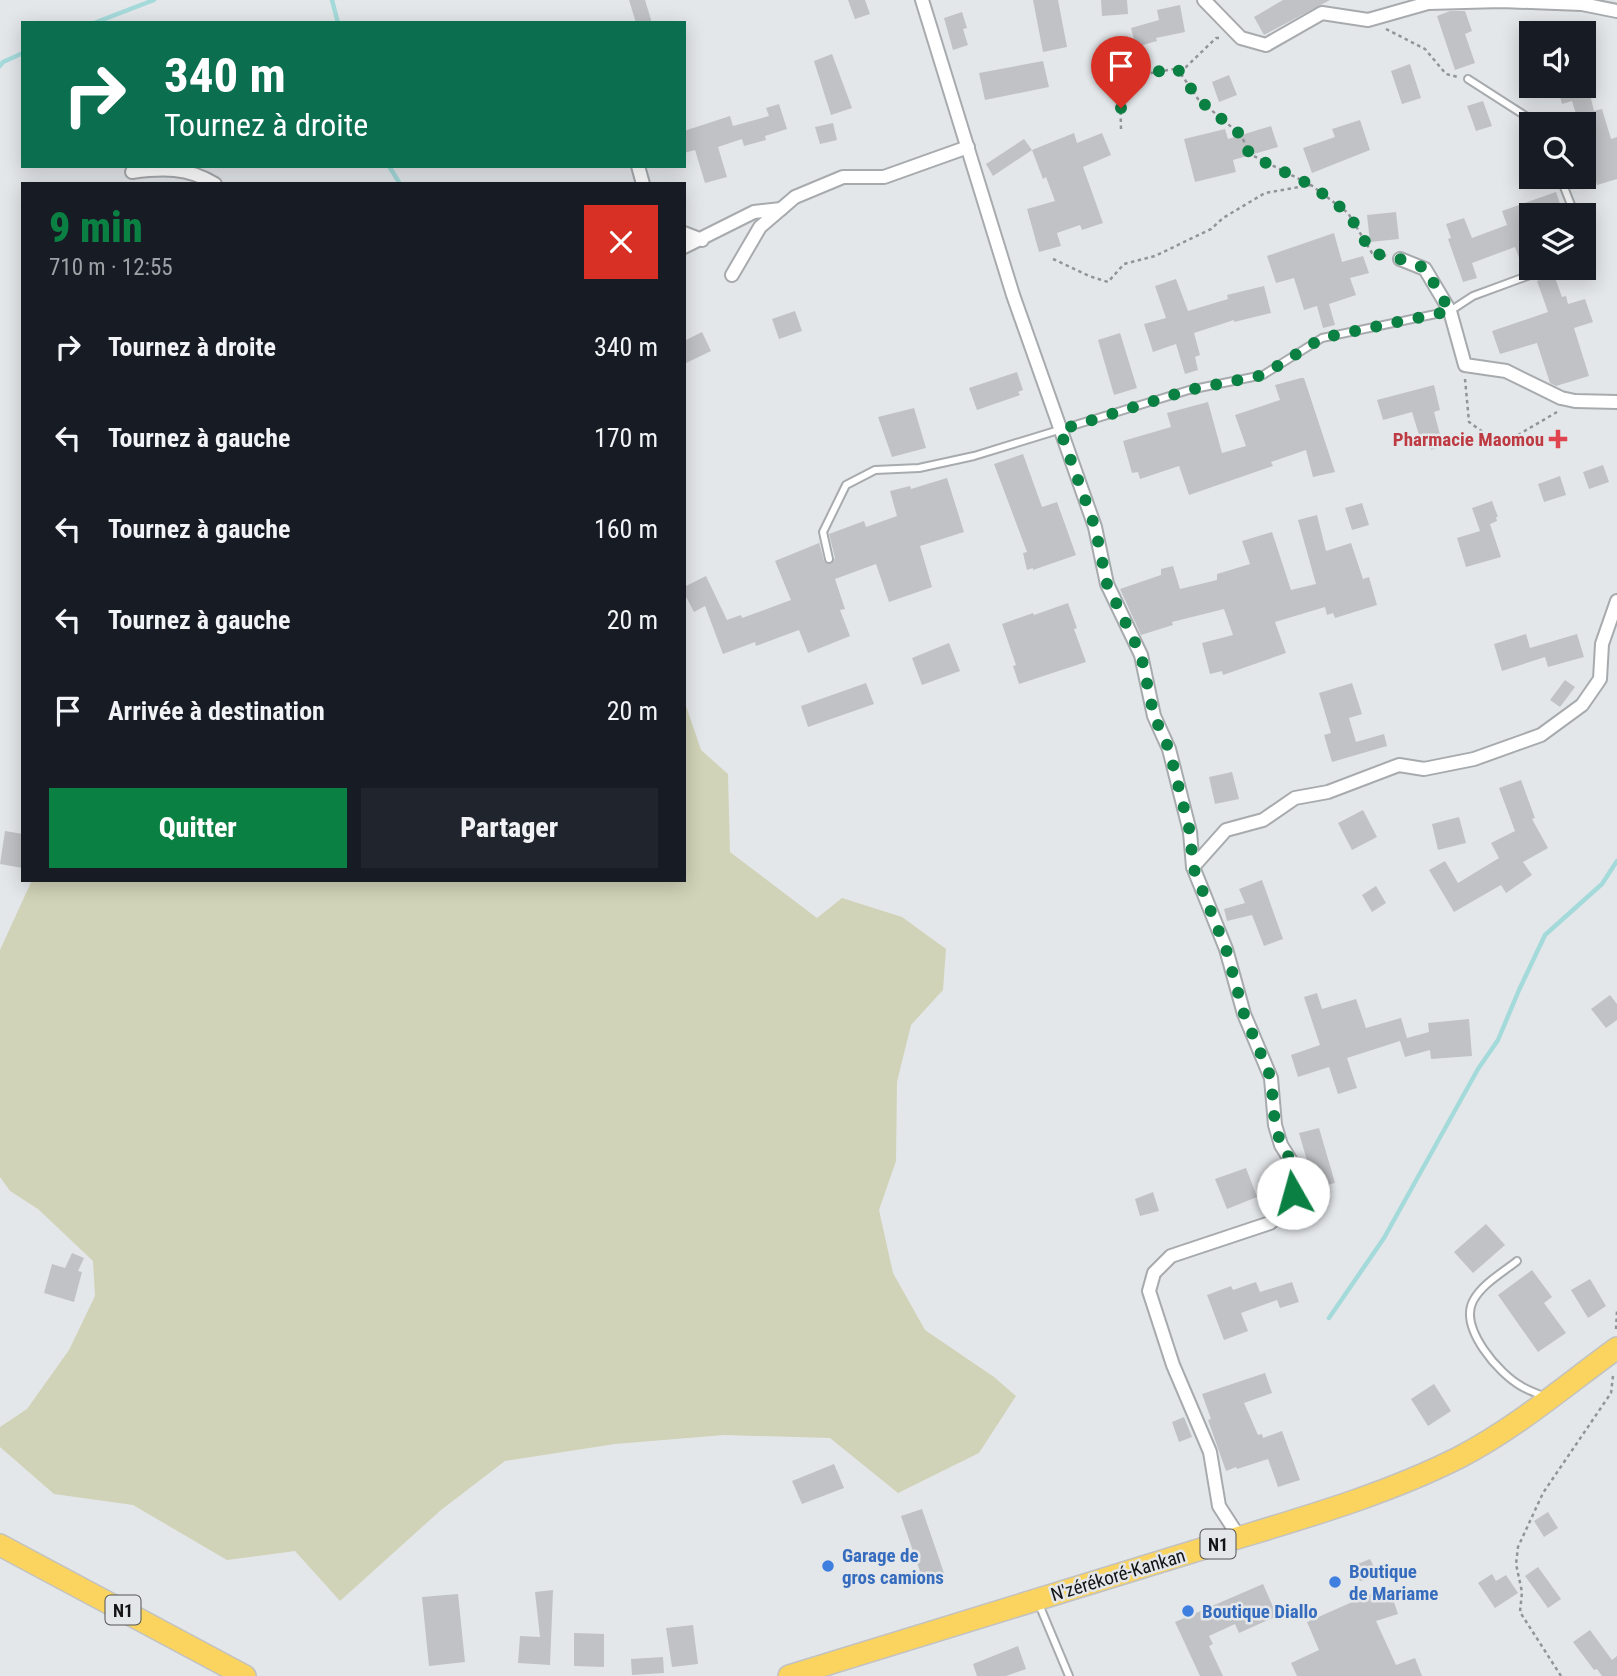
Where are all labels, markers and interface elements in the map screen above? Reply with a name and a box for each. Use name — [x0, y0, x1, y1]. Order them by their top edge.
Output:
map controls — [1519, 21, 1596, 280]
button: sound — [1519, 21, 1596, 98]
pin — [1091, 36, 1151, 108]
text: 340 m — [164, 47, 286, 104]
icon: arrive — [1102, 47, 1140, 85]
icon: right — [49, 49, 140, 140]
text: Tournez à droite — [164, 106, 368, 144]
button: search — [1519, 112, 1596, 189]
text: 9 min — [49, 203, 143, 252]
button: layers — [1519, 203, 1596, 280]
button: close — [584, 205, 658, 279]
text: 710 m · 12:55 — [49, 254, 173, 281]
icon: right — [49, 328, 87, 366]
text: Tournez à droite — [108, 332, 276, 362]
text: 340 m — [594, 332, 658, 362]
icon: left — [49, 419, 87, 457]
text: Tournez à gauche — [108, 423, 290, 453]
text: 170 m — [594, 423, 658, 453]
place label: Pharmacie Maomou — [1393, 428, 1544, 451]
marker: Pharmacie Maomou — [1550, 431, 1566, 447]
icon: left — [49, 510, 87, 548]
text: Tournez à gauche — [108, 514, 290, 544]
text: 160 m — [594, 514, 658, 544]
icon: left — [49, 601, 87, 639]
text: Tournez à gauche — [108, 605, 290, 635]
text: 20 m — [607, 605, 658, 635]
icon: arrive — [49, 692, 87, 730]
text: Arrivée à destination — [108, 696, 325, 726]
text: 20 m — [607, 696, 658, 726]
button: Quitter — [49, 788, 347, 868]
button: Partager — [361, 788, 658, 868]
position arrow — [1256, 1156, 1330, 1230]
road number: N1 — [1200, 1530, 1236, 1559]
place label: Garage de gros camions — [842, 1544, 944, 1589]
street label: N'zérékoré-Kankan — [1048, 1544, 1188, 1606]
marker: Garage de gros camions — [820, 1558, 836, 1574]
place label: Boutique de Mariame — [1349, 1560, 1438, 1605]
marker: Boutique de Mariame — [1327, 1574, 1343, 1590]
road number: N1 — [106, 1596, 140, 1624]
place label: Boutique Diallo — [1202, 1600, 1318, 1623]
marker: Boutique Diallo — [1180, 1603, 1196, 1619]

